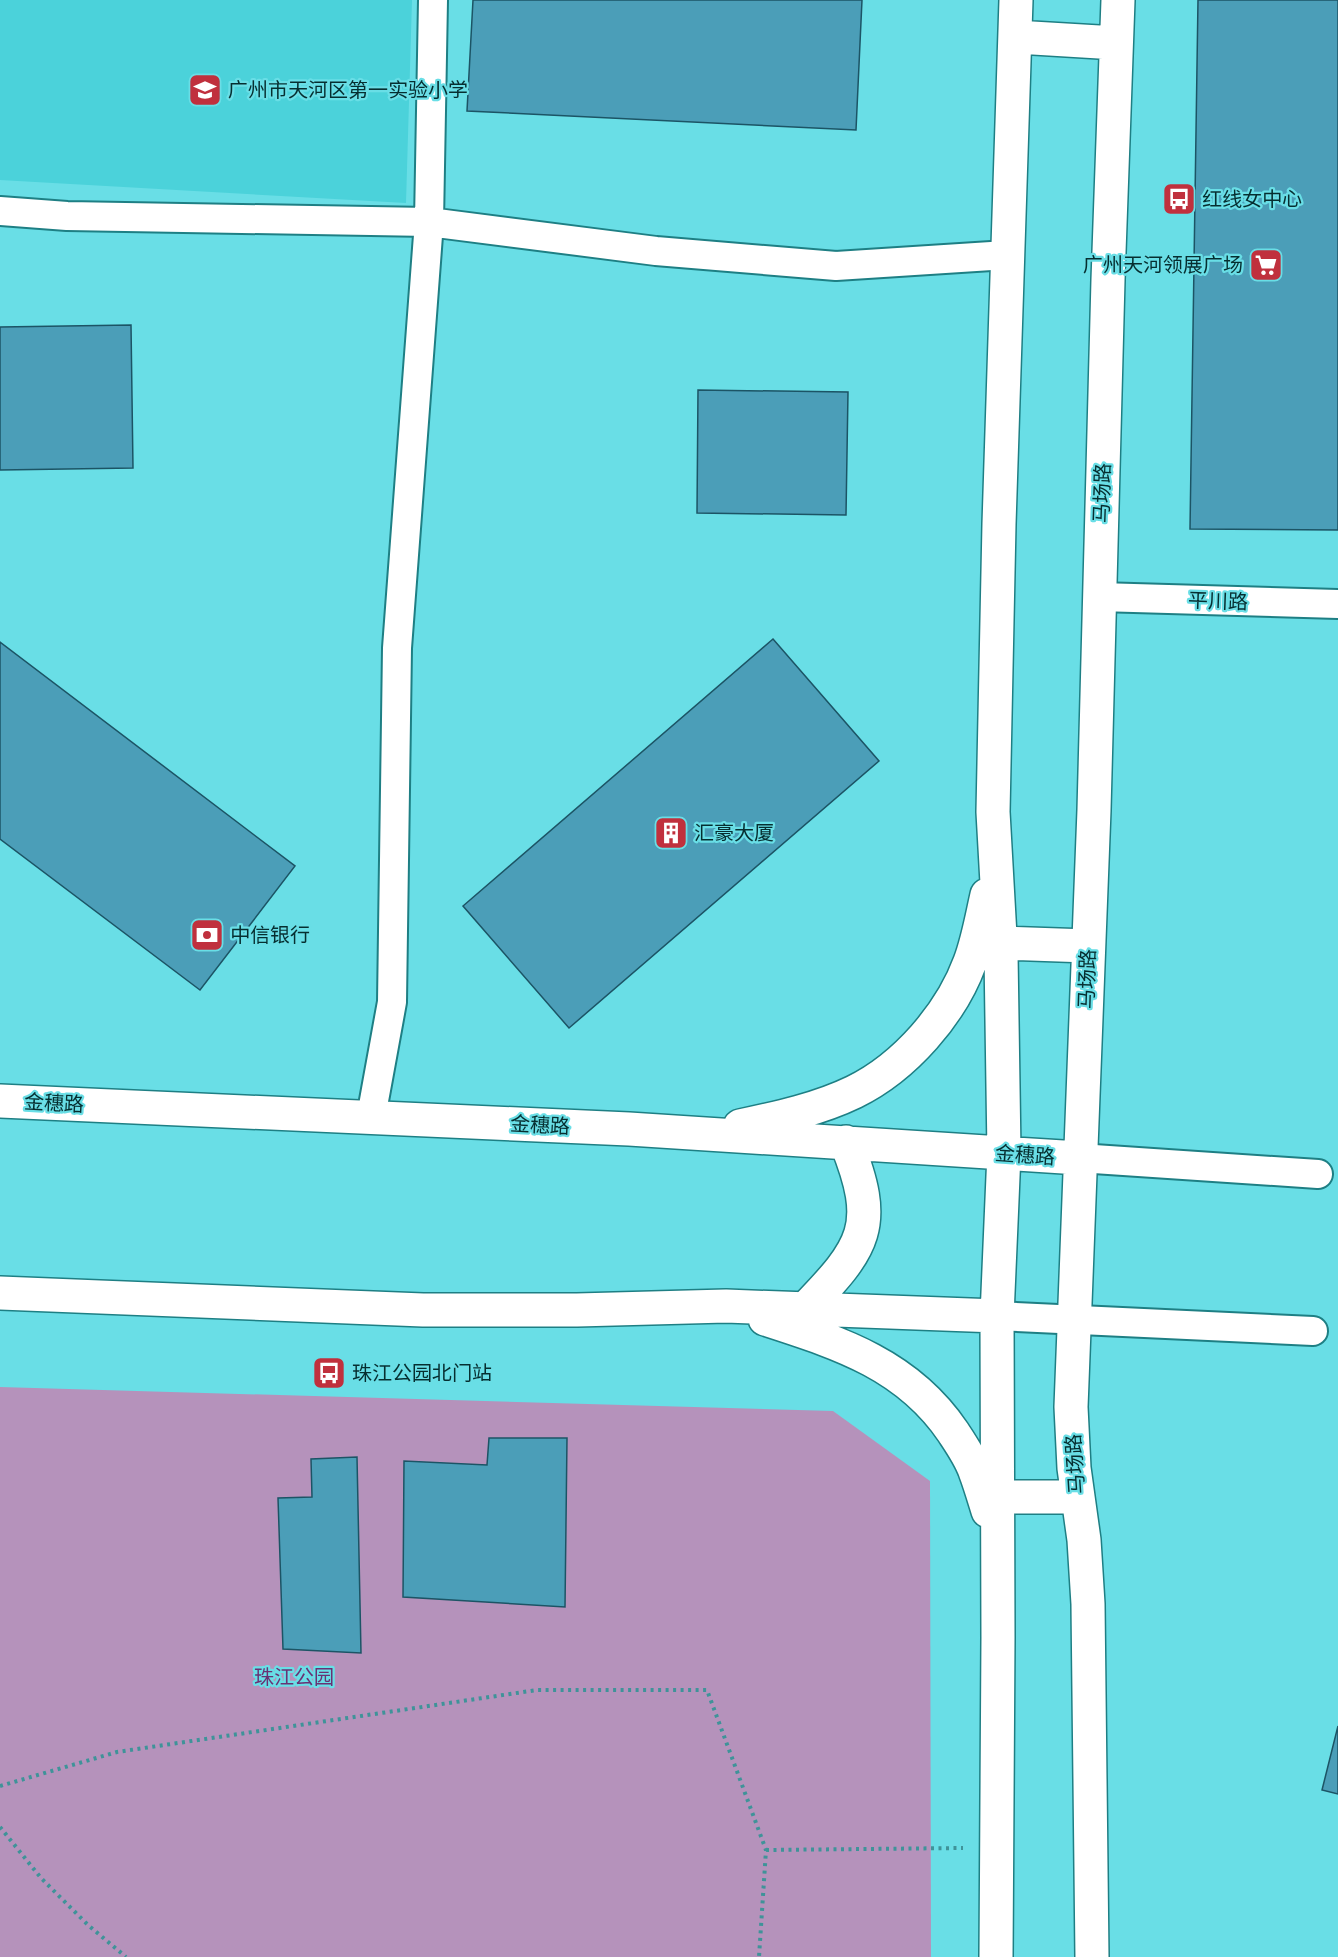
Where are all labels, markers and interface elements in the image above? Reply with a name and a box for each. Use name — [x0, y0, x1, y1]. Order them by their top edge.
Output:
school or university icon: 广州市天河区第一实验小学 — [187, 72, 223, 108]
place label: 广州市天河区第一实验小学 — [228, 78, 468, 101]
bus stop icon: 红线女中心 — [1161, 181, 1197, 217]
place label: 红线女中心 — [1202, 187, 1302, 210]
supermarket icon: 广州天河领展广场 — [1248, 247, 1284, 283]
place label: 广州天河领展广场 — [1083, 253, 1243, 276]
street label: 马场路 — [1089, 463, 1114, 523]
street label: 平川路 — [1188, 588, 1248, 613]
building icon: 汇豪大厦 — [653, 815, 689, 851]
place label: 汇豪大厦 — [694, 821, 774, 844]
bank icon: 中信银行 — [189, 917, 225, 953]
place label: 中信银行 — [230, 923, 310, 946]
street label: 马场路 — [1074, 949, 1099, 1009]
street label: 金穗路 — [23, 1089, 85, 1116]
street label: 金穗路 — [509, 1111, 571, 1138]
street label: 金穗路 — [994, 1141, 1056, 1168]
bus stop icon: 珠江公园北门站 — [311, 1355, 347, 1391]
place label: 珠江公园北门站 — [352, 1361, 492, 1384]
street label: 马场路 — [1061, 1433, 1088, 1495]
park label: 珠江公园 — [254, 1665, 334, 1688]

